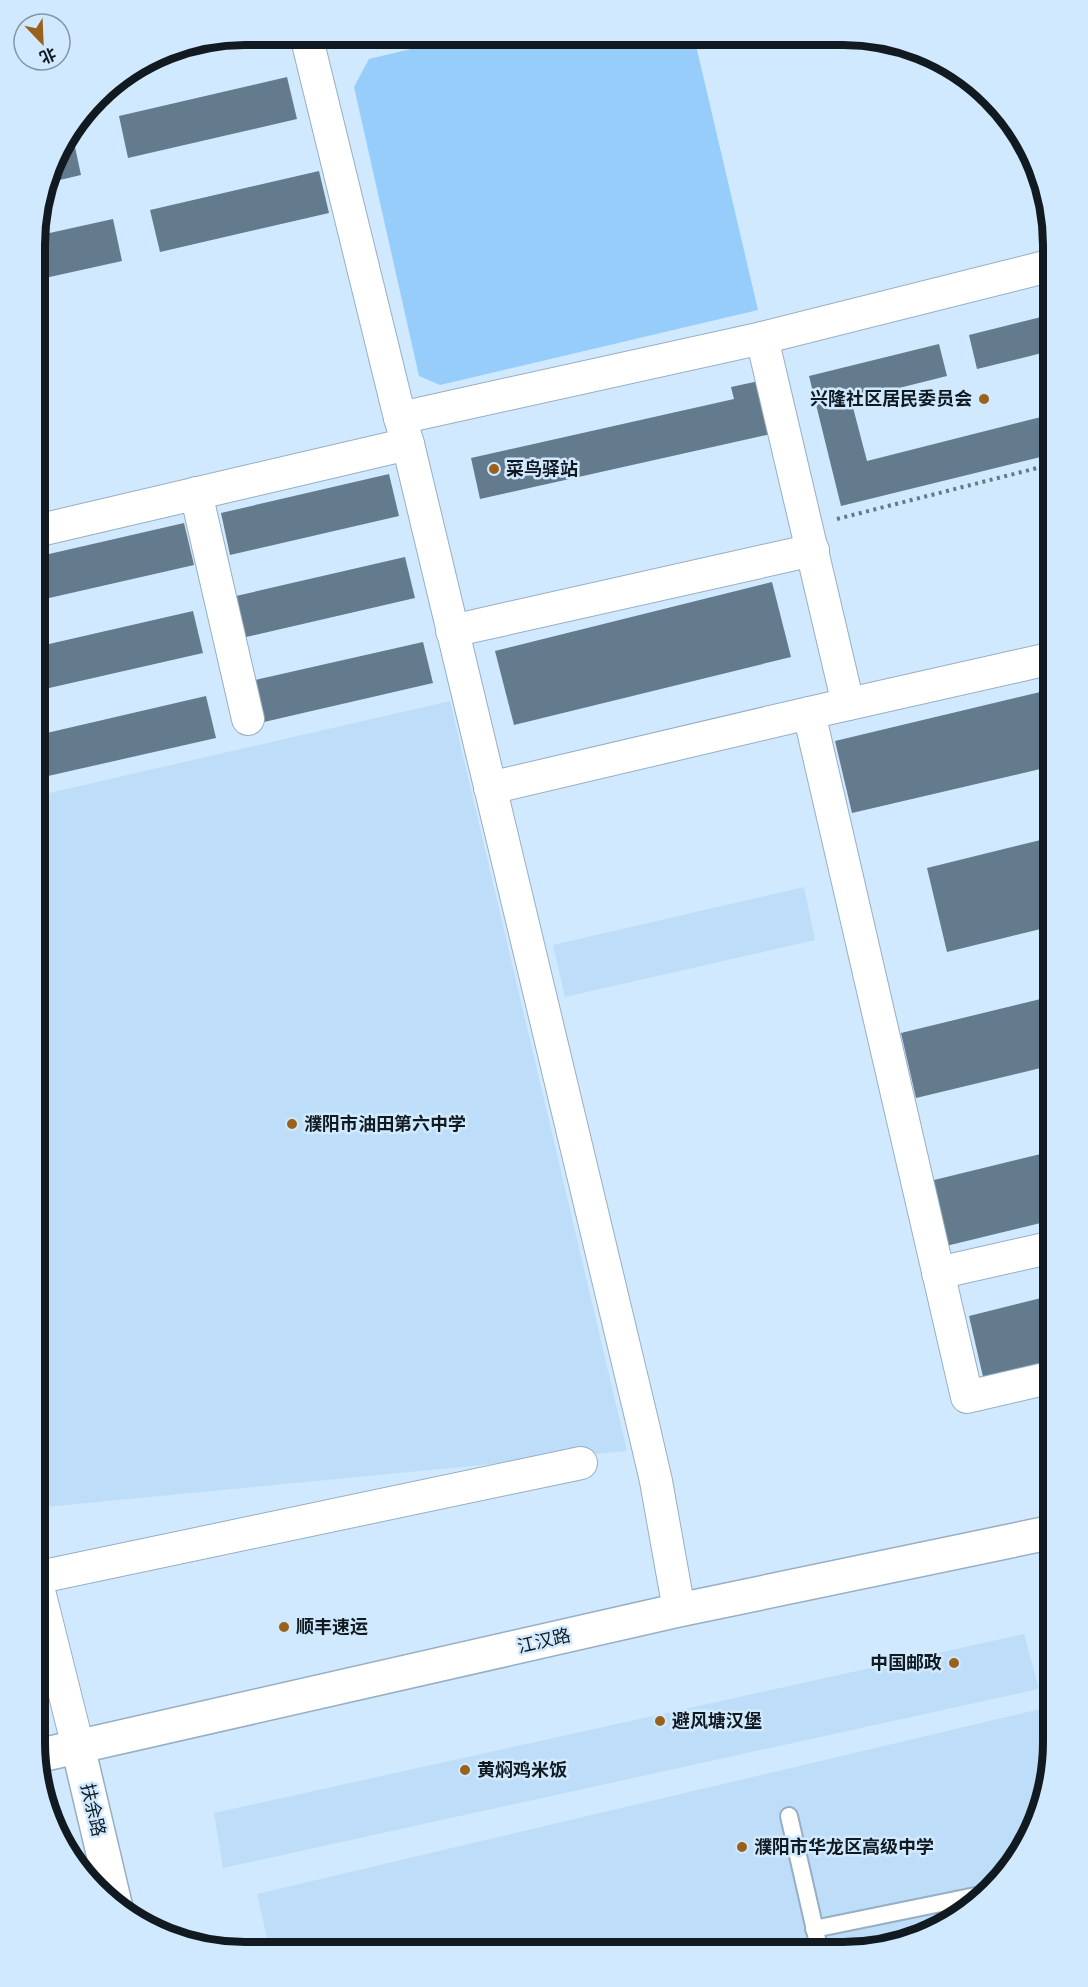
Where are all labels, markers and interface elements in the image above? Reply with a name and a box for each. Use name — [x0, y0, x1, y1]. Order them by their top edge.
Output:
north arrow — [12, 12, 72, 72]
text: 北 — [36, 42, 60, 69]
place label: 兴隆社区居民委员会 — [810, 386, 972, 411]
marker: 兴隆社区居民委员会 — [977, 392, 991, 406]
place label: 菜鸟驿站 — [506, 456, 578, 481]
marker: 菜鸟驿站 — [487, 462, 501, 476]
place label: 濮阳市油田第六中学 — [304, 1111, 466, 1136]
marker: 濮阳市油田第六中学 — [285, 1117, 299, 1131]
place label: 顺丰速运 — [296, 1614, 368, 1639]
marker: 顺丰速运 — [277, 1620, 291, 1634]
street label: 江汉路 — [515, 1622, 573, 1659]
place label: 中国邮政 — [870, 1650, 942, 1675]
marker: 中国邮政 — [947, 1656, 961, 1670]
place label: 避风塘汉堡 — [672, 1708, 762, 1733]
marker: 避风塘汉堡 — [653, 1714, 667, 1728]
place label: 黄焖鸡米饭 — [477, 1757, 567, 1782]
marker: 黄焖鸡米饭 — [458, 1763, 472, 1777]
street label: 扶余路 — [75, 1781, 112, 1839]
place label: 濮阳市华龙区高级中学 — [754, 1834, 934, 1859]
marker: 濮阳市华龙区高级中学 — [735, 1840, 749, 1854]

